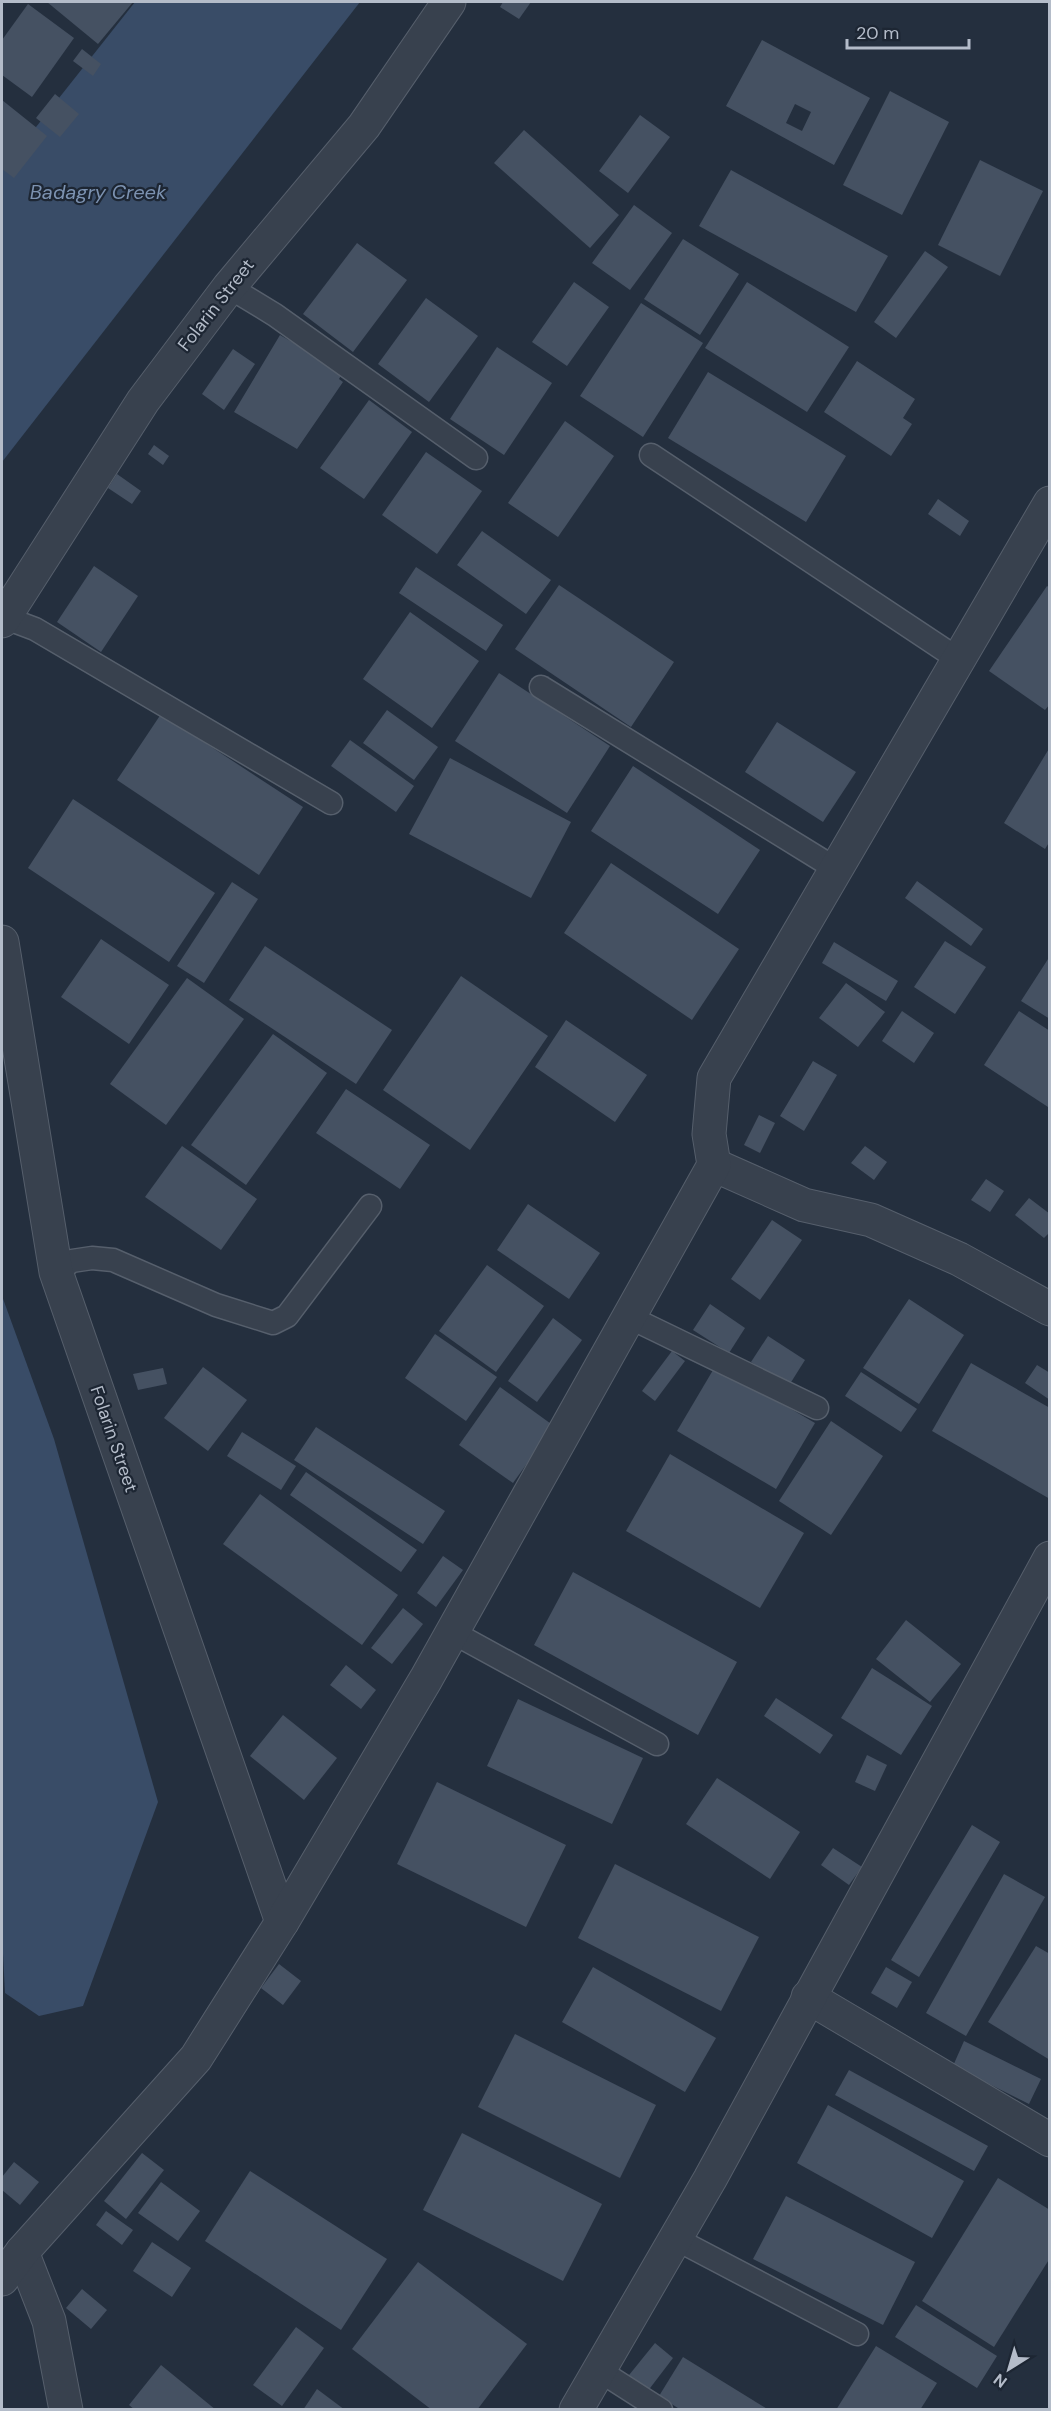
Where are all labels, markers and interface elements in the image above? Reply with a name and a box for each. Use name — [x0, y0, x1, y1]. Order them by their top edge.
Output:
scale bar — [847, 12, 968, 50]
text: 20 m — [856, 21, 899, 45]
water label: Badagry Creek — [30, 179, 167, 205]
street label: Folarin Street — [172, 254, 260, 356]
street label: Folarin Street — [85, 1383, 143, 1495]
north arrow — [979, 2339, 1039, 2399]
text: N — [989, 2369, 1011, 2392]

